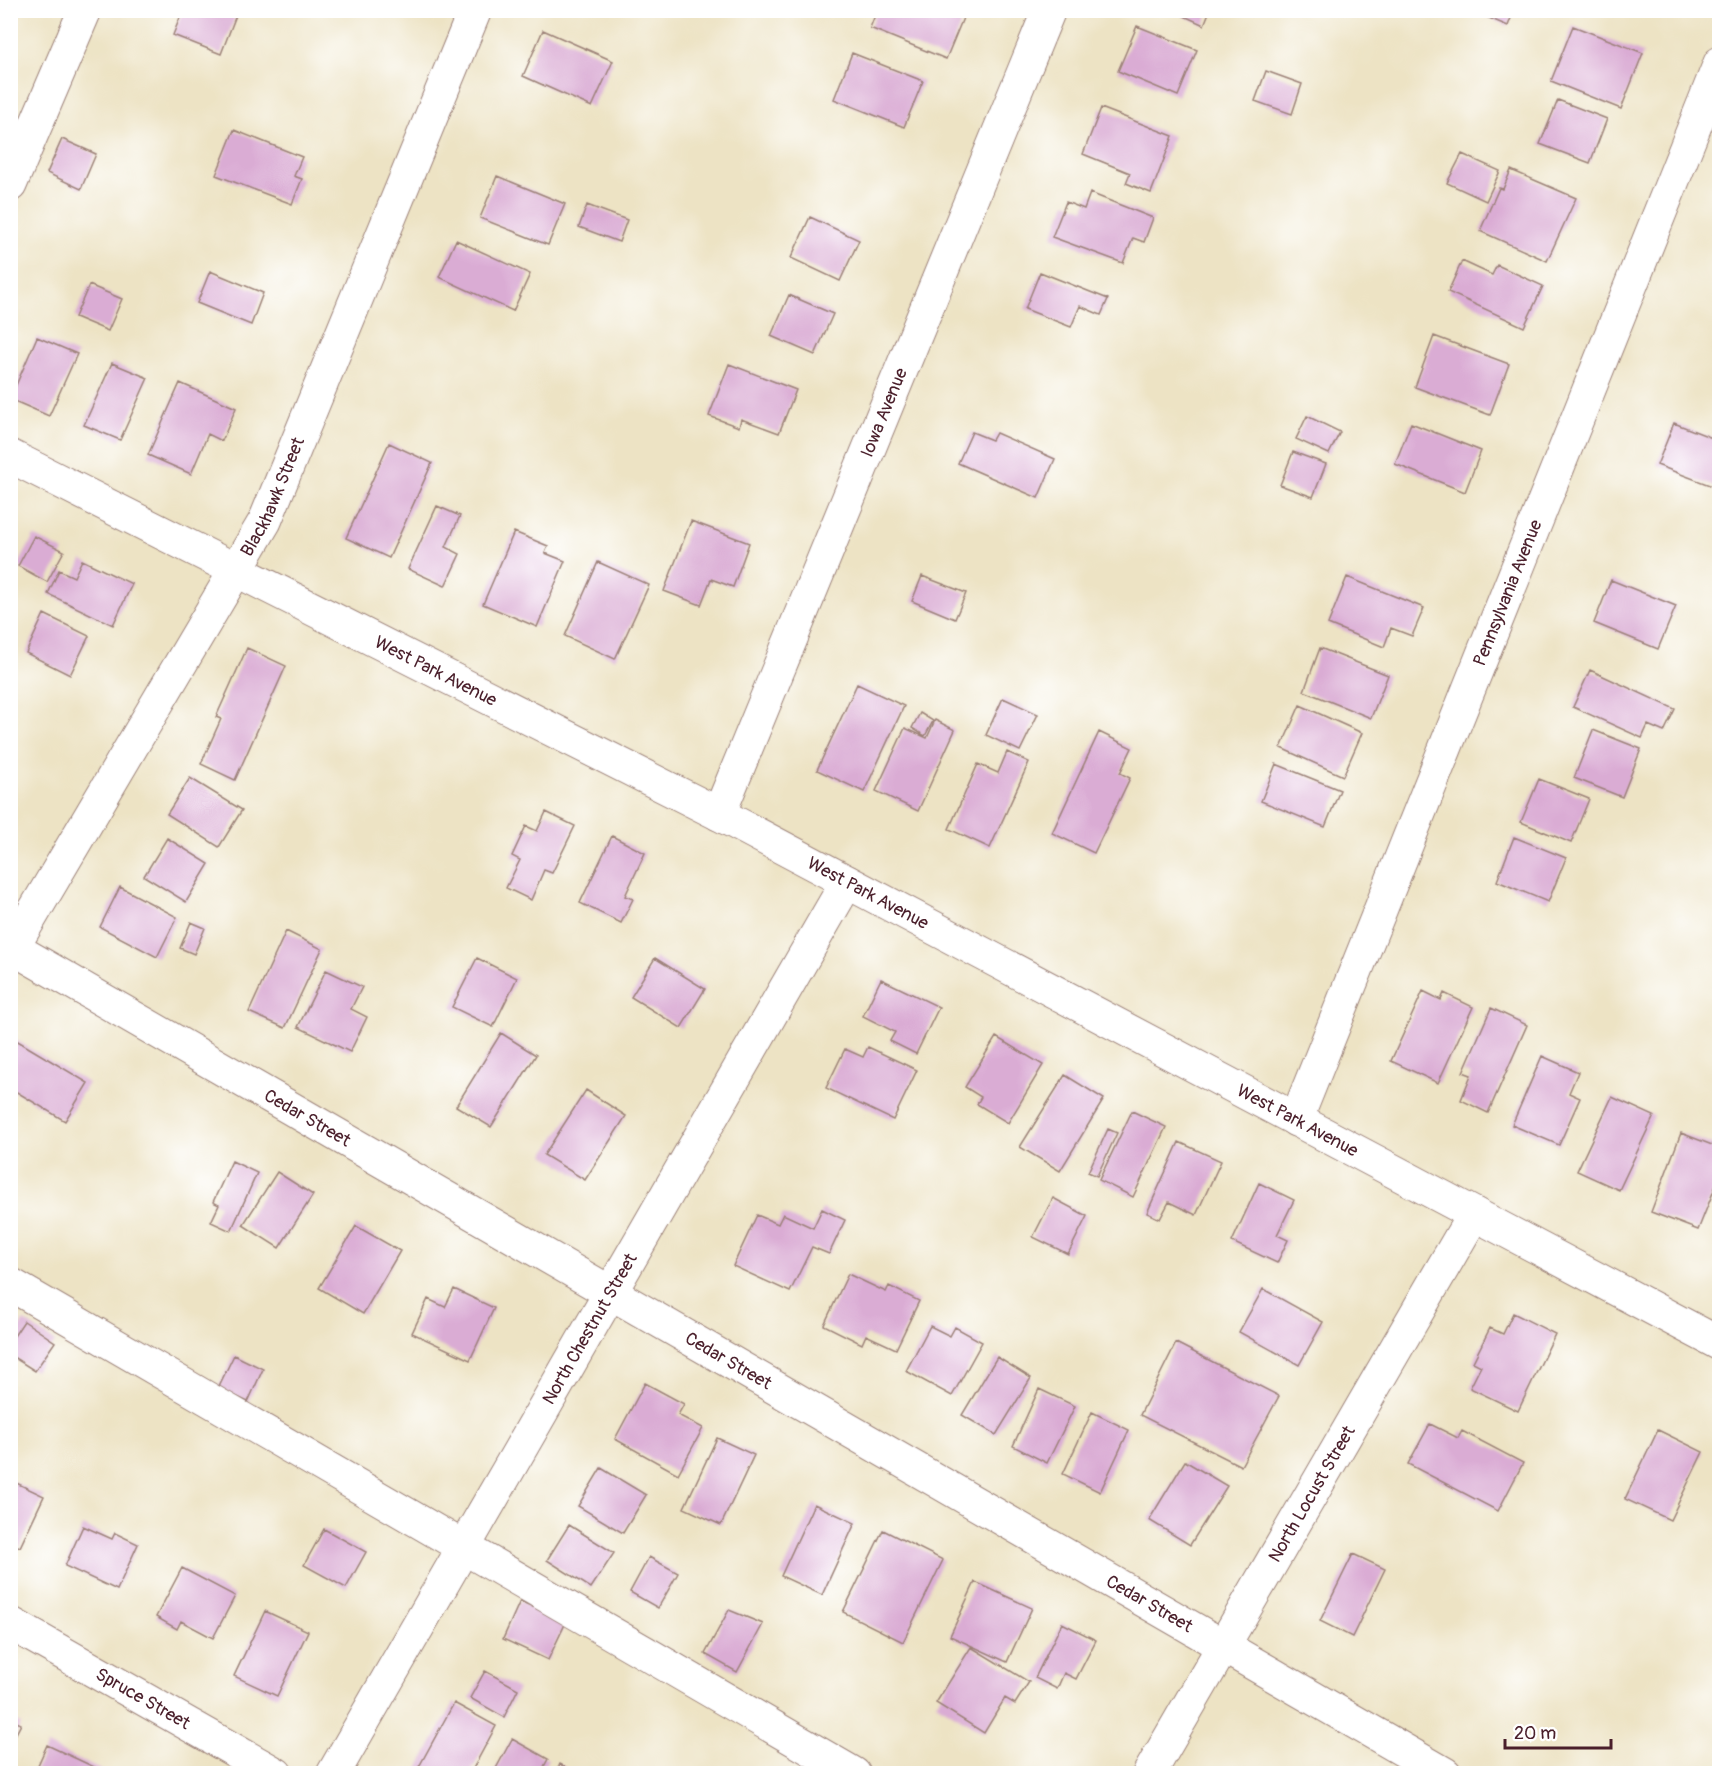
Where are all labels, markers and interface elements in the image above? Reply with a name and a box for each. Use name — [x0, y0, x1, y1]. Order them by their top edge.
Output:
street label: Iowa Avenue — [856, 365, 913, 461]
street label: Blackhawk Street — [236, 433, 310, 561]
street label: Pennsylvania Avenue — [1468, 516, 1548, 669]
street label: West Park Avenue — [370, 631, 501, 712]
street label: West Park Avenue — [803, 852, 933, 935]
street label: West Park Avenue — [1233, 1079, 1362, 1162]
street label: Cedar Street — [260, 1084, 355, 1153]
street label: North Chestnut Street — [537, 1248, 643, 1409]
street label: Cedar Street — [681, 1327, 776, 1396]
street label: North Locust Street — [1263, 1421, 1361, 1566]
street label: Cedar Street — [1102, 1570, 1197, 1638]
street label: Spruce Street — [91, 1663, 195, 1735]
scale bar — [1505, 1712, 1612, 1750]
text: 20 m — [1514, 1722, 1556, 1745]

